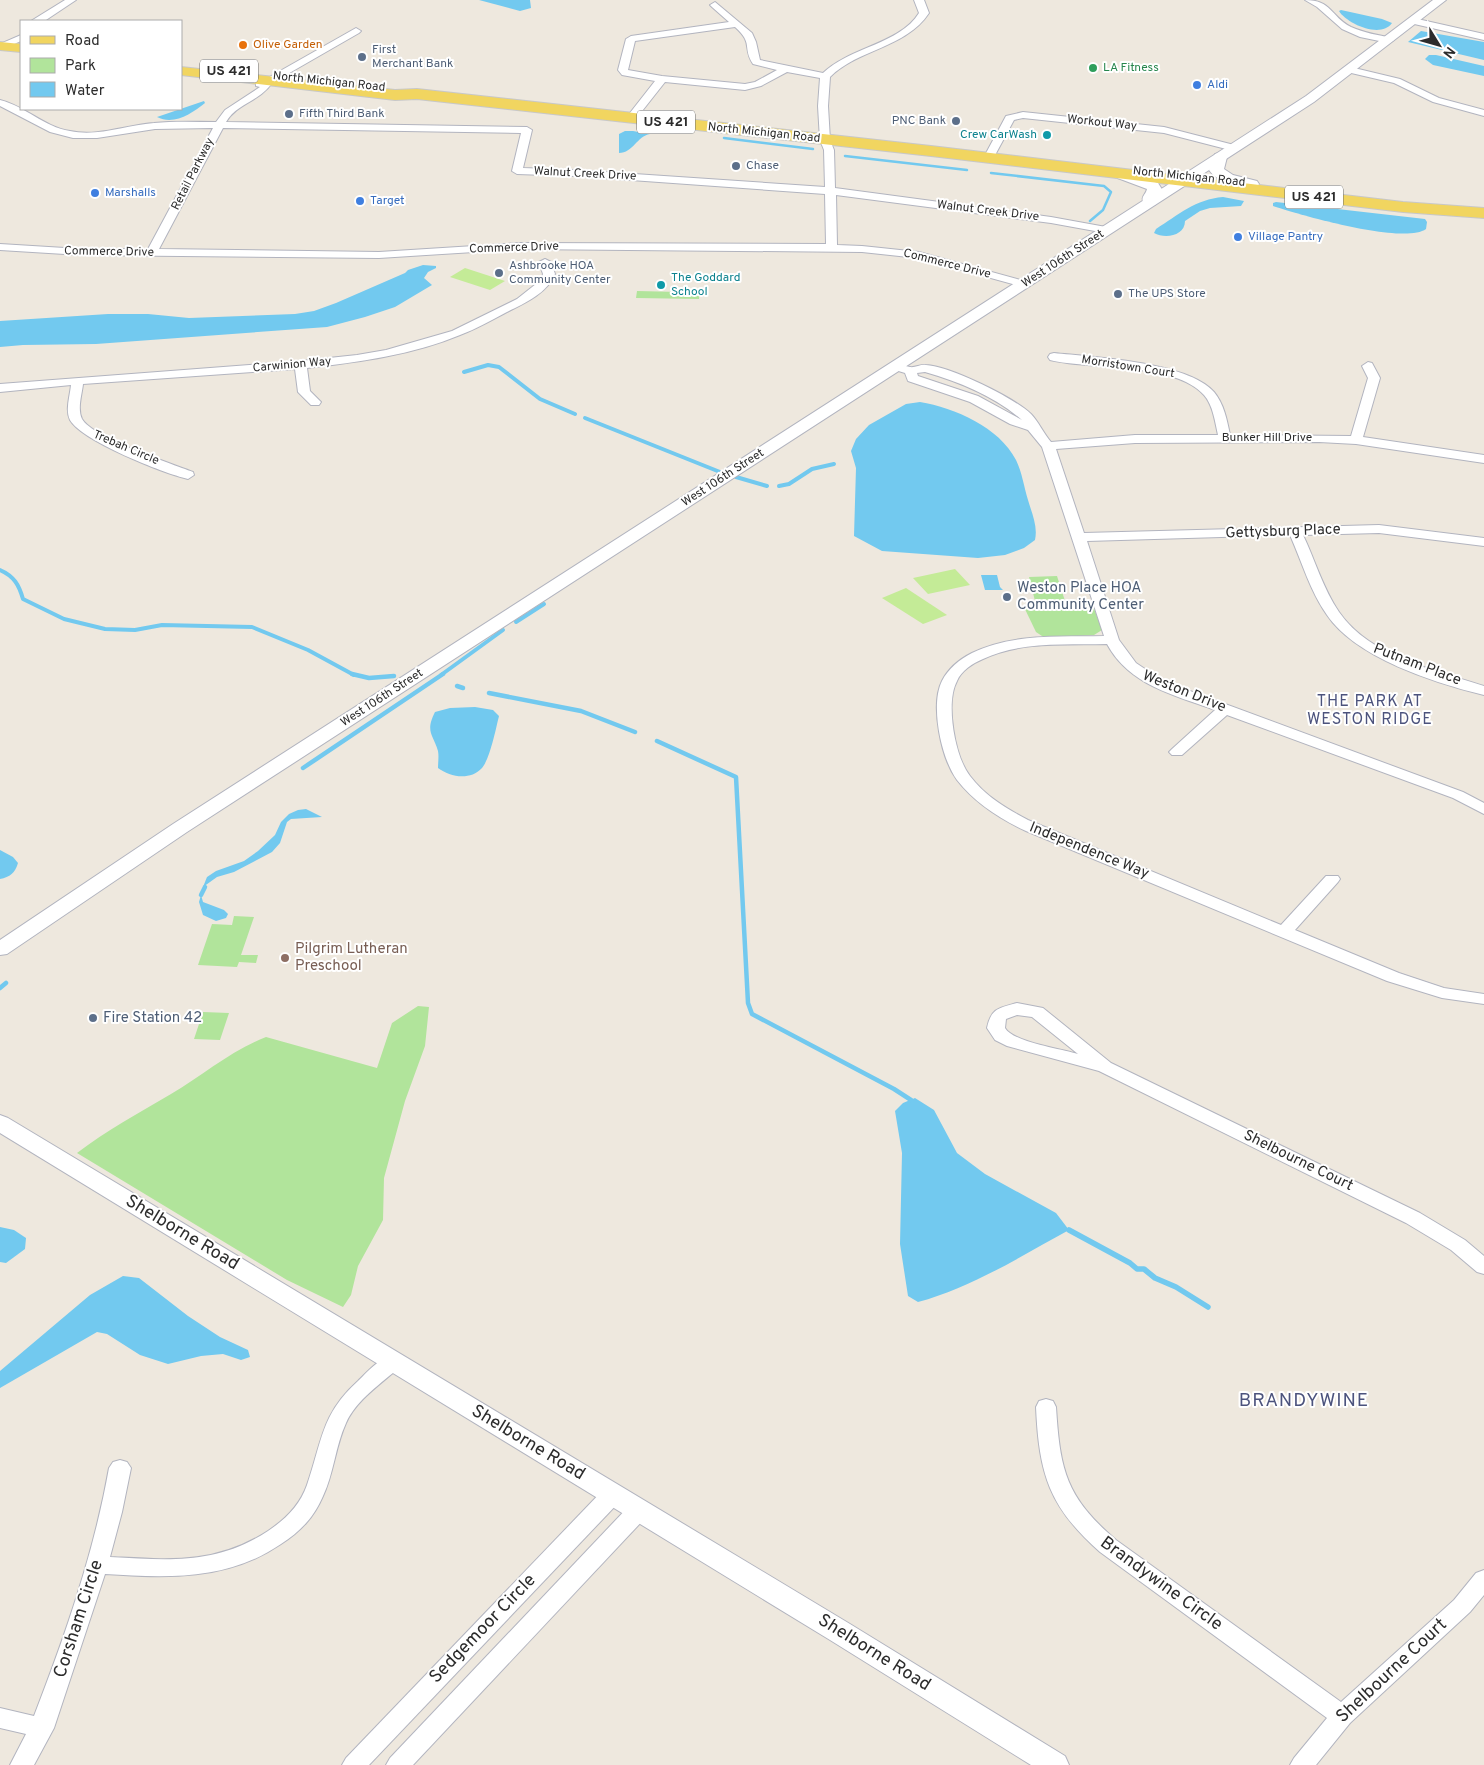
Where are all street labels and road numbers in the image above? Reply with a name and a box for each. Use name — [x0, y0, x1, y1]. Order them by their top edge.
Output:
road number: US 421 — [200, 59, 258, 82]
street label: North Michigan Road — [272, 68, 386, 96]
road number: US 421 — [637, 110, 695, 134]
street label: Workout Way — [1066, 111, 1138, 135]
street label: North Michigan Road — [707, 119, 821, 147]
street label: Retail Parkway — [168, 135, 218, 213]
street label: Walnut Creek Drive — [533, 163, 637, 185]
street label: North Michigan Road — [1132, 163, 1246, 191]
road number: US 421 — [1285, 186, 1343, 208]
street label: Walnut Creek Drive — [936, 197, 1040, 225]
street label: West 106th Street — [1019, 226, 1107, 292]
street label: Commerce Drive — [469, 238, 559, 258]
street label: Commerce Drive — [64, 243, 154, 261]
street label: Commerce Drive — [901, 245, 993, 283]
street label: Morristown Court — [1080, 352, 1176, 382]
street label: Carwinion Way — [252, 354, 332, 376]
street label: Trebah Circle — [90, 427, 162, 469]
street label: Bunker Hill Drive — [1222, 430, 1312, 446]
street label: West 106th Street — [679, 445, 767, 511]
street label: Gettysburg Place — [1225, 520, 1341, 544]
street label: Putnam Place — [1370, 640, 1464, 690]
street label: West 106th Street — [338, 665, 426, 731]
street label: Weston Drive — [1139, 667, 1229, 717]
street label: Independence Way — [1026, 818, 1152, 884]
street label: Shelbourne Court — [1240, 1126, 1356, 1196]
street label: Shelborne Road — [121, 1190, 243, 1276]
street label: Shelborne Road — [467, 1400, 589, 1486]
street label: Brandywine Circle — [1095, 1532, 1227, 1636]
street label: Corsham Circle — [49, 1557, 109, 1681]
street label: Sedgemoor Circle — [425, 1569, 541, 1689]
street label: Shelborne Road — [813, 1609, 935, 1697]
street label: Shelbourne Court — [1332, 1614, 1452, 1728]

